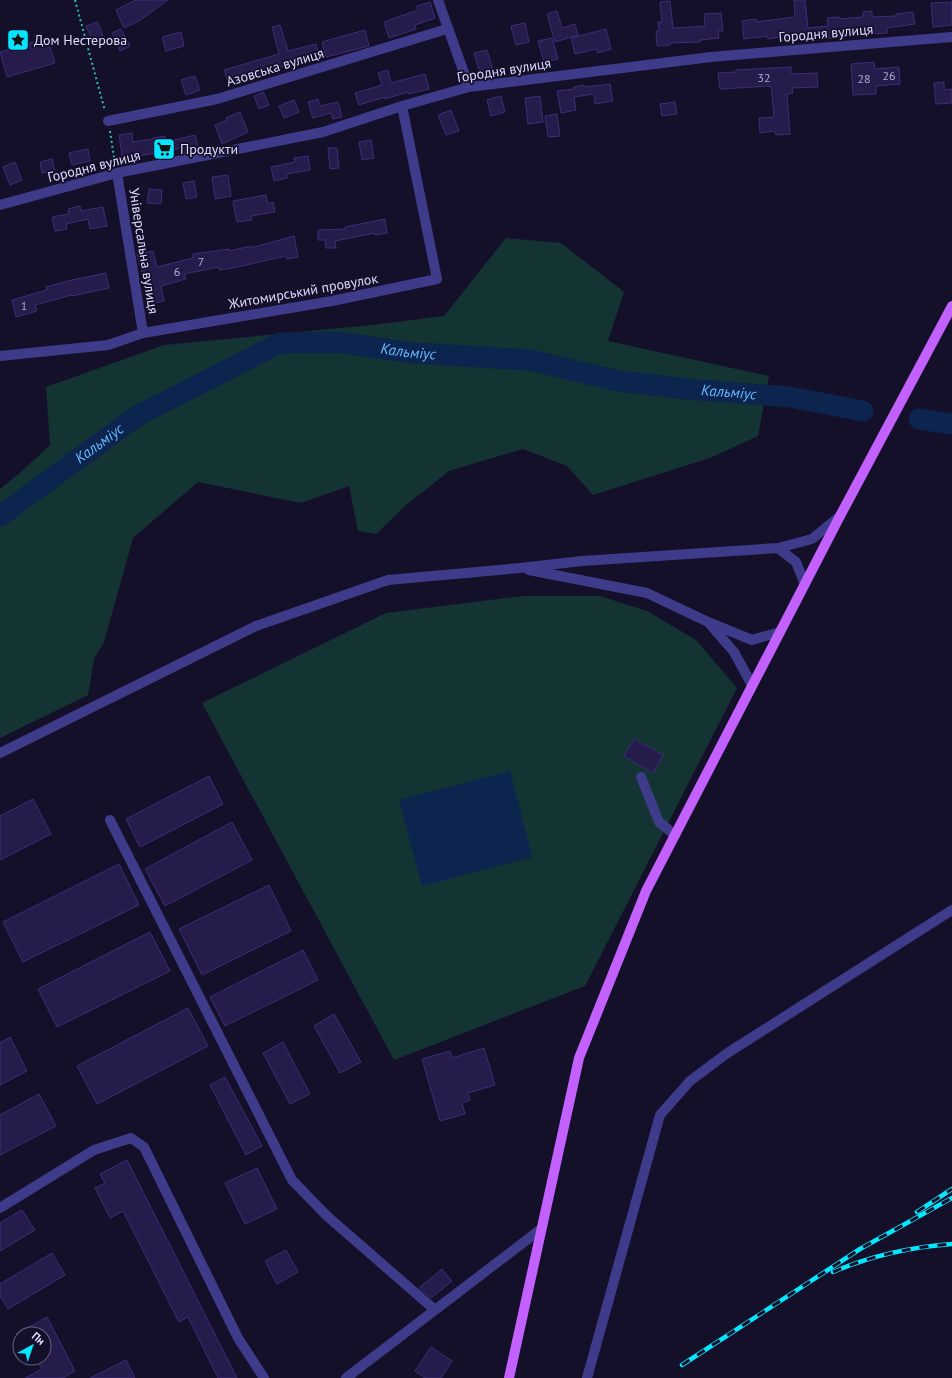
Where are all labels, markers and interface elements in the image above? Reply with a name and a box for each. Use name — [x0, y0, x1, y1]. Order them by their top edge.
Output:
street label: Городня вулиця — [778, 20, 874, 46]
place icon: Дом Нестерова — [5, 27, 31, 53]
place label: Дом Нестерова — [34, 31, 127, 49]
street label: Азовська вулиця — [224, 44, 326, 90]
street label: Городня вулиця — [456, 54, 552, 86]
house number: 26 — [882, 68, 896, 83]
house number: 32 — [757, 70, 771, 85]
house number: 28 — [857, 71, 871, 86]
supermarket icon: Продукти — [151, 136, 177, 162]
place label: Продукти — [180, 140, 238, 158]
street label: Городня вулиця — [46, 146, 142, 186]
street label: Універсальна вулиця — [125, 187, 163, 315]
house number: 7 — [198, 254, 204, 269]
house number: 6 — [174, 264, 180, 279]
street label: Житомирський провулок — [226, 269, 380, 313]
house number: 1 — [21, 298, 27, 313]
water label: Кальміус — [379, 338, 437, 363]
water label: Кальміус — [700, 380, 758, 403]
water label: Кальміус — [71, 419, 128, 467]
north arrow — [12, 1326, 52, 1366]
text: Пн — [29, 1329, 48, 1348]

